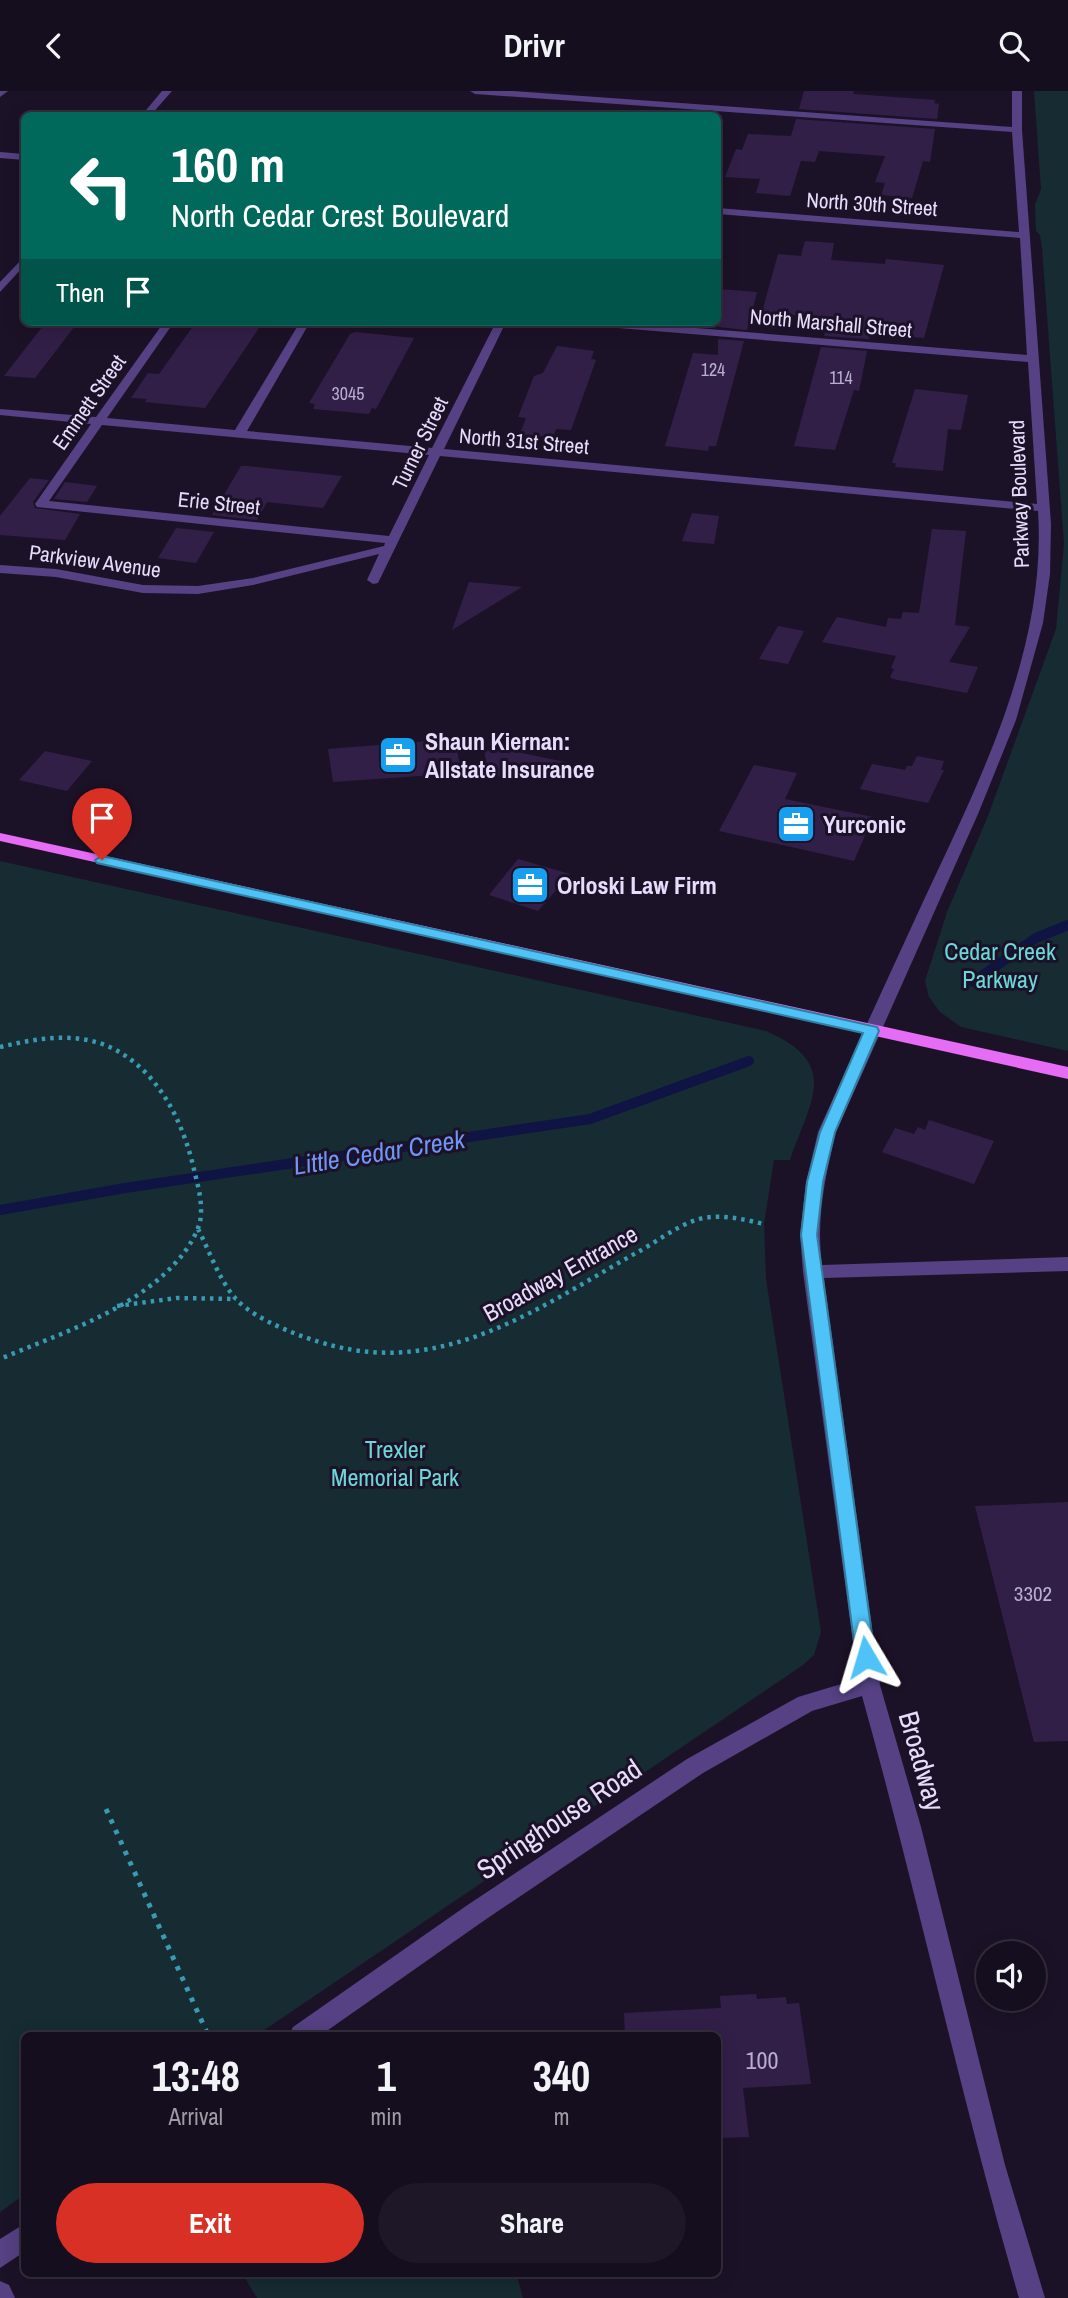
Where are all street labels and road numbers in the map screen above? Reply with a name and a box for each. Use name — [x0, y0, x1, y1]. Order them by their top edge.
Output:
street label: North 30th Street — [806, 185, 939, 223]
street label: North Marshall Street — [749, 301, 914, 345]
street label: Emmett Street — [46, 348, 133, 455]
street label: Turner Street — [385, 392, 455, 494]
street label: Parkway Boulevard — [1002, 419, 1036, 569]
street label: North 31st Street — [458, 421, 590, 461]
street label: Erie Street — [177, 484, 262, 522]
street label: Parkview Avenue — [27, 537, 163, 585]
street label: Broadway Entrance — [477, 1217, 643, 1329]
street label: Broadway — [890, 1707, 954, 1816]
street label: Springhouse Road — [469, 1750, 649, 1888]

